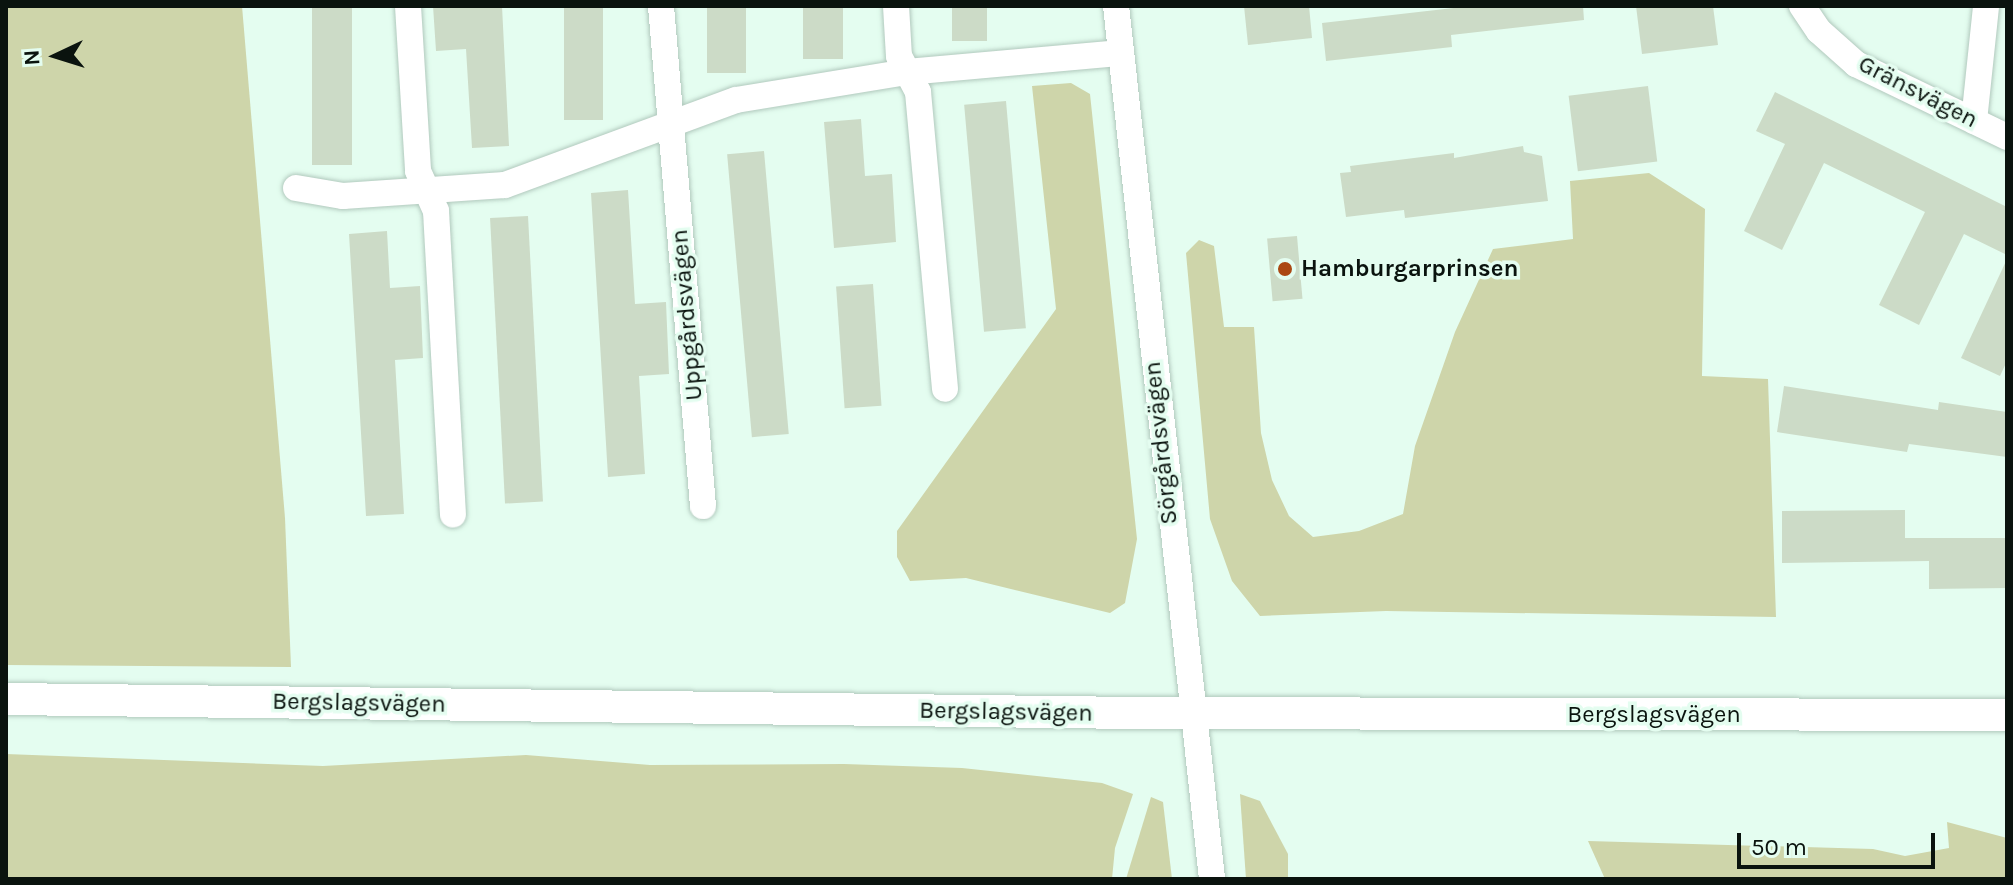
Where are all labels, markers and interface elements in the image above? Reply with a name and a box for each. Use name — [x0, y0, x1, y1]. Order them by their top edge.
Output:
north arrow — [16, 16, 96, 96]
text: N — [19, 49, 46, 66]
street label: Gränsvägen — [1854, 50, 1982, 134]
street label: Uppgårdsvägen — [665, 228, 709, 402]
place label: Hamburgarprinsen — [1301, 255, 1518, 283]
marker: Hamburgarprinsen — [1276, 260, 1294, 278]
street label: Sörgårdsvägen — [1138, 360, 1184, 526]
street label: Bergslagsvägen — [272, 687, 446, 719]
street label: Bergslagsvägen — [919, 696, 1093, 728]
street label: Bergslagsvägen — [1567, 701, 1741, 729]
scale bar — [1741, 817, 1939, 867]
text: 50 m — [1751, 833, 1807, 861]

